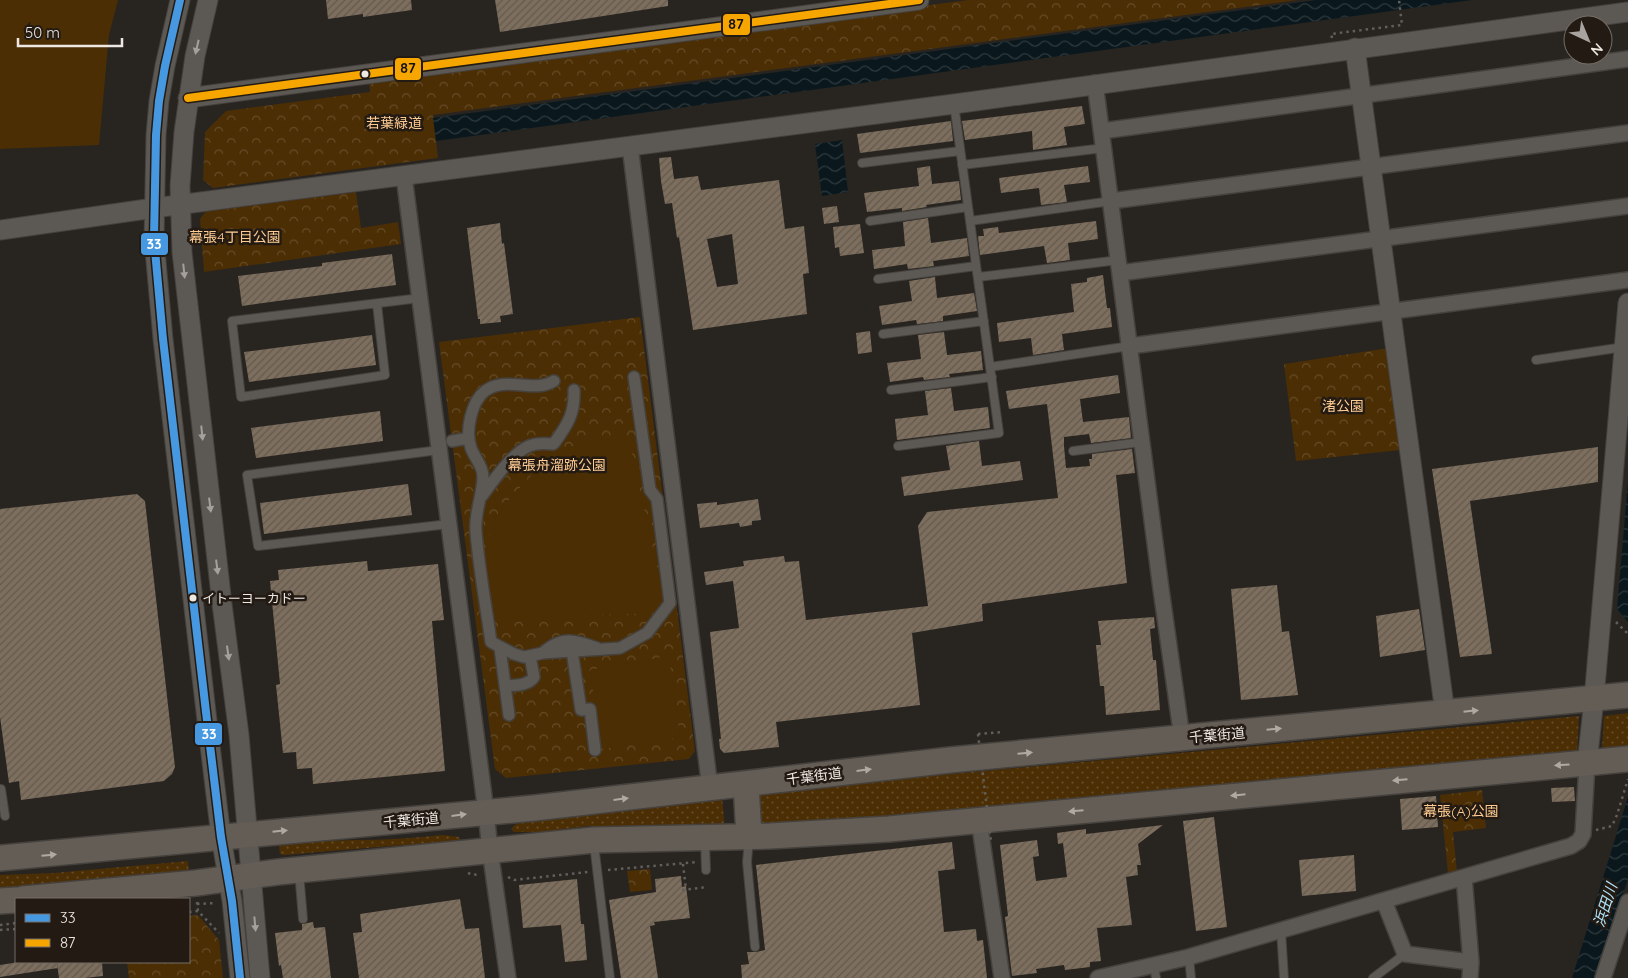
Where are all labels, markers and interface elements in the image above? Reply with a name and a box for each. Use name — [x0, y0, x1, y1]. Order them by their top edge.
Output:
line badge: 87 — [722, 13, 751, 36]
scale bar — [18, 15, 121, 47]
text: 87 — [728, 15, 744, 33]
north arrow — [1563, 15, 1613, 65]
text: 50 m — [25, 23, 60, 42]
text: N — [1587, 39, 1607, 59]
one-way arrow — [193, 40, 201, 55]
line badge: 87 — [394, 57, 422, 81]
text: 87 — [400, 59, 416, 77]
unlabelled marker — [360, 69, 370, 79]
park label: 若葉緑道 — [366, 114, 422, 132]
park label: 幕張4丁目公園 — [189, 228, 281, 246]
line badge: 33 — [140, 232, 169, 256]
text: 33 — [146, 235, 162, 253]
one-way arrow — [180, 263, 188, 279]
park label: 渚公園 — [1322, 397, 1364, 415]
one-way arrow — [198, 425, 206, 441]
park label: 幕張舟溜跡公園 — [508, 456, 606, 474]
one-way arrow — [206, 497, 214, 513]
one-way arrow — [213, 560, 221, 576]
place label: イトーヨーカドー — [202, 590, 306, 606]
marker: イトーヨーカドー — [188, 593, 198, 603]
one-way arrow — [225, 645, 233, 661]
one-way arrow — [1463, 707, 1479, 715]
line badge: 33 — [194, 722, 223, 746]
street label: 千葉街道 — [1188, 724, 1246, 746]
text: 33 — [201, 725, 217, 743]
one-way arrow — [1266, 725, 1282, 733]
one-way arrow — [1017, 749, 1033, 757]
one-way arrow — [1553, 762, 1569, 770]
street label: 千葉街道 — [785, 764, 843, 788]
one-way arrow — [856, 766, 872, 774]
one-way arrow — [1391, 776, 1407, 784]
one-way arrow — [1230, 791, 1246, 799]
one-way arrow — [613, 795, 629, 803]
park label: 幕張(A)公園 — [1423, 802, 1499, 820]
one-way arrow — [1068, 807, 1084, 815]
street label: 千葉街道 — [382, 809, 440, 831]
one-way arrow — [451, 811, 467, 819]
one-way arrow — [272, 827, 288, 835]
one-way arrow — [41, 850, 57, 858]
water label: 浜田川 — [1589, 879, 1622, 929]
legend — [15, 898, 190, 963]
text: 33 — [60, 908, 76, 927]
one-way arrow — [251, 916, 259, 932]
text: 87 — [60, 933, 76, 952]

